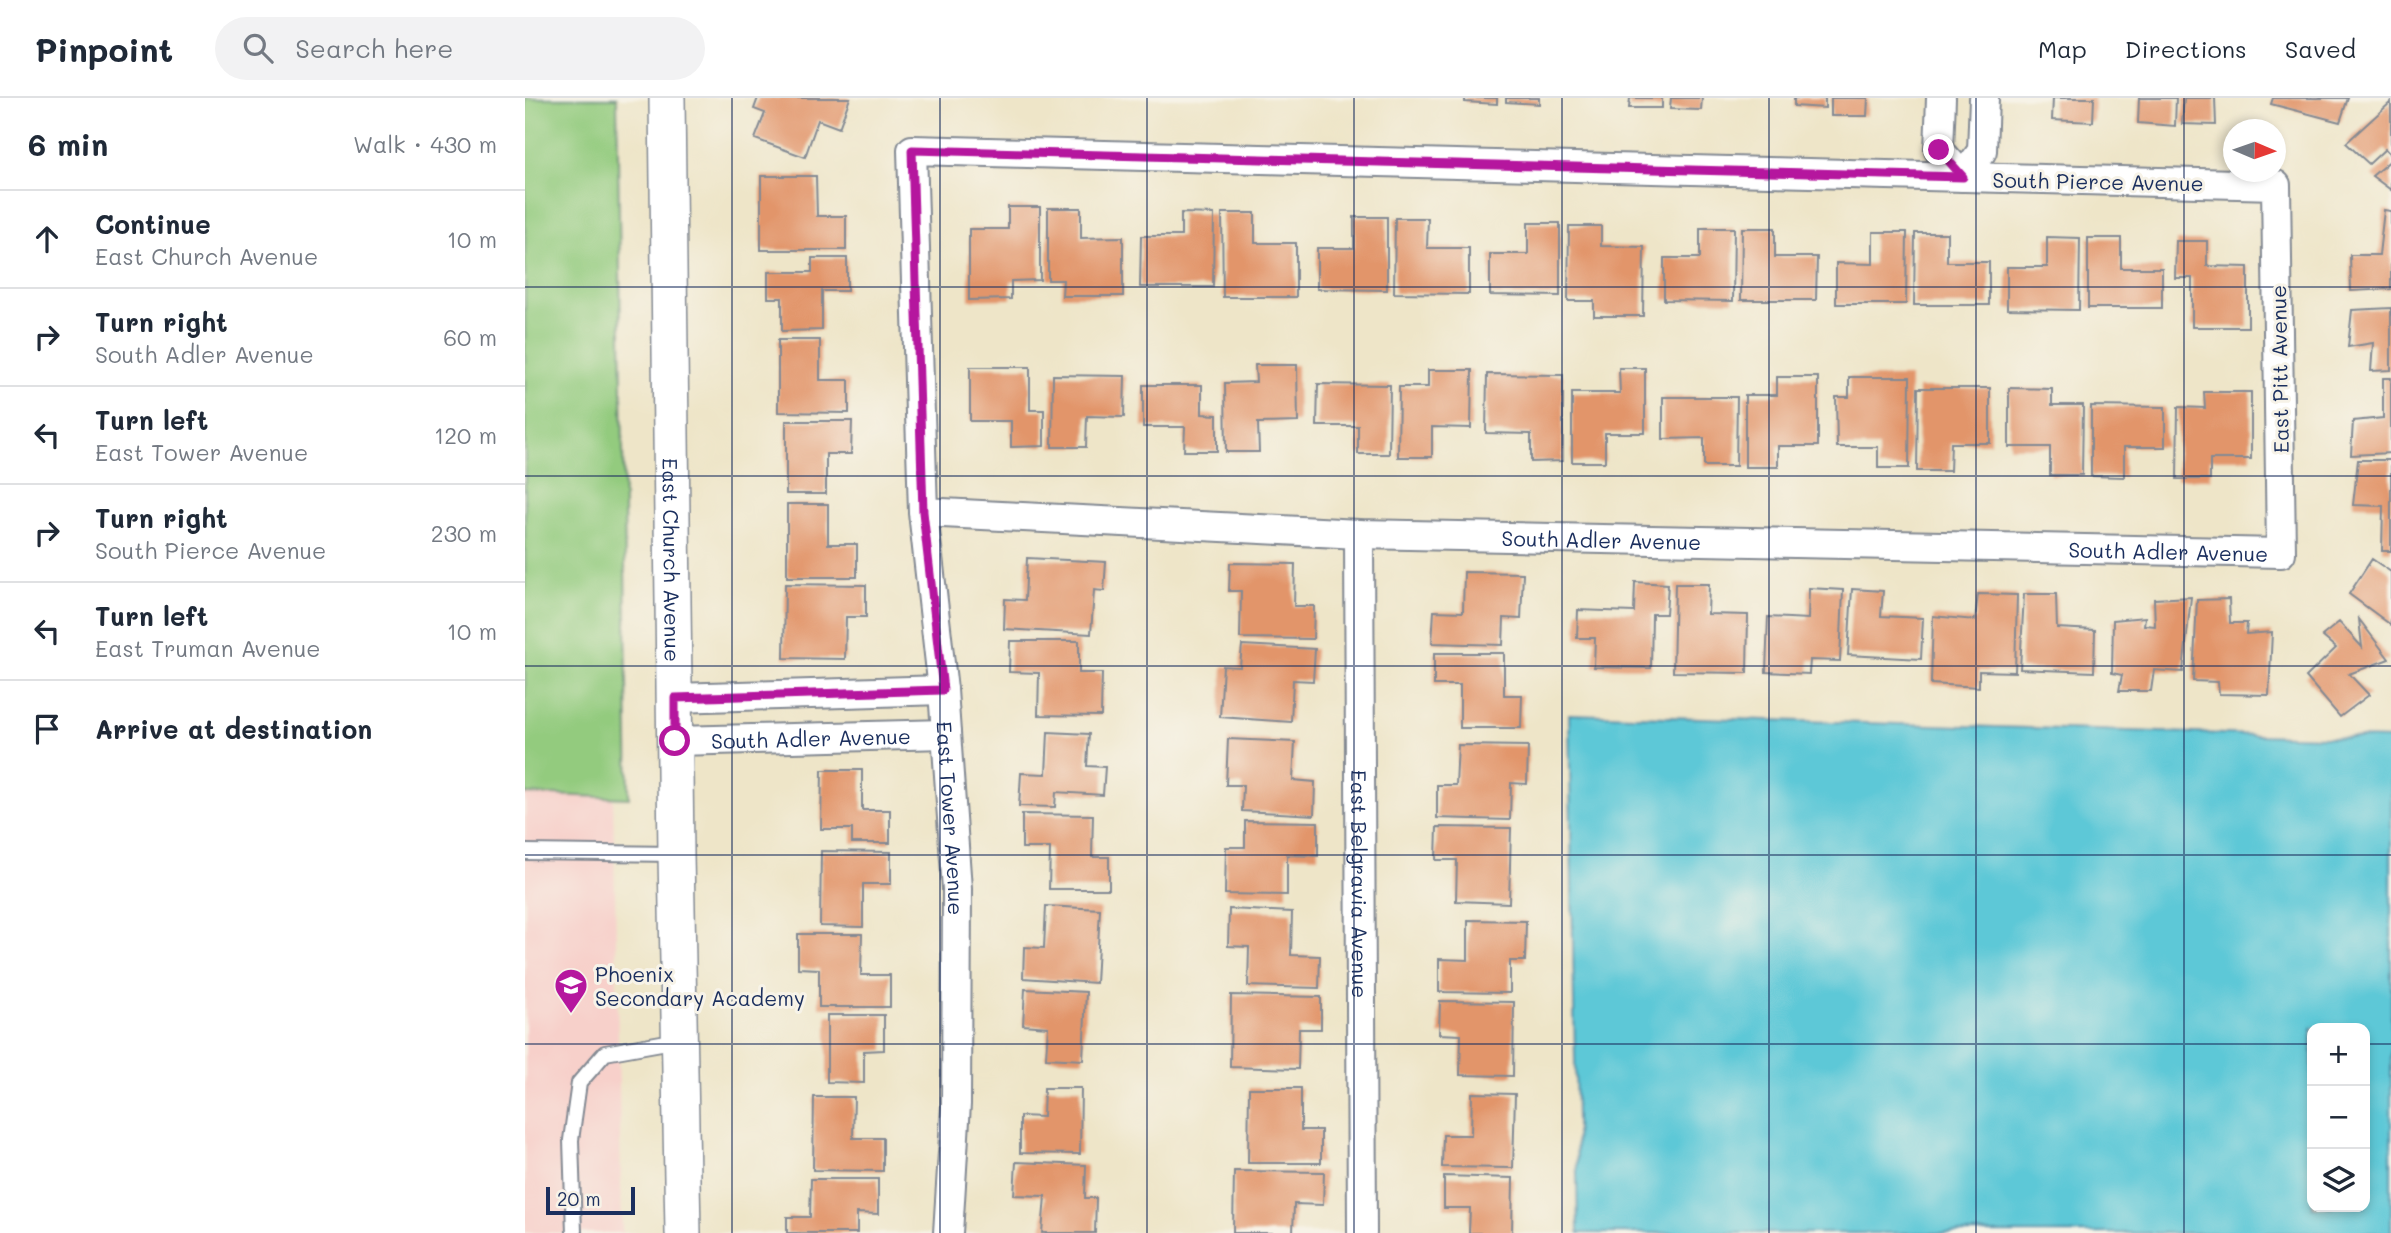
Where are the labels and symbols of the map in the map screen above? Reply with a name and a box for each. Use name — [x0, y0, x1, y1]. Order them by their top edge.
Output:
north arrow — [2223, 119, 2286, 182]
route end — [1923, 134, 1954, 165]
street label: South Pierce Avenue — [1992, 166, 2204, 196]
street label: East Pitt Avenue — [2264, 285, 2294, 453]
street label: East Church Avenue — [658, 458, 687, 662]
street label: South Adler Avenue — [1501, 523, 1702, 555]
street label: South Adler Avenue — [2068, 535, 2268, 566]
street label: East Tower Avenue — [932, 720, 971, 915]
street label: South Adler Avenue — [711, 721, 911, 754]
route start — [659, 725, 690, 756]
street label: East Belgravia Avenue — [1347, 770, 1374, 998]
place label: Phoenix Secondary Academy — [595, 960, 805, 1011]
school or university icon: Phoenix Secondary Academy — [552, 966, 590, 1015]
scale bar — [546, 1184, 635, 1216]

